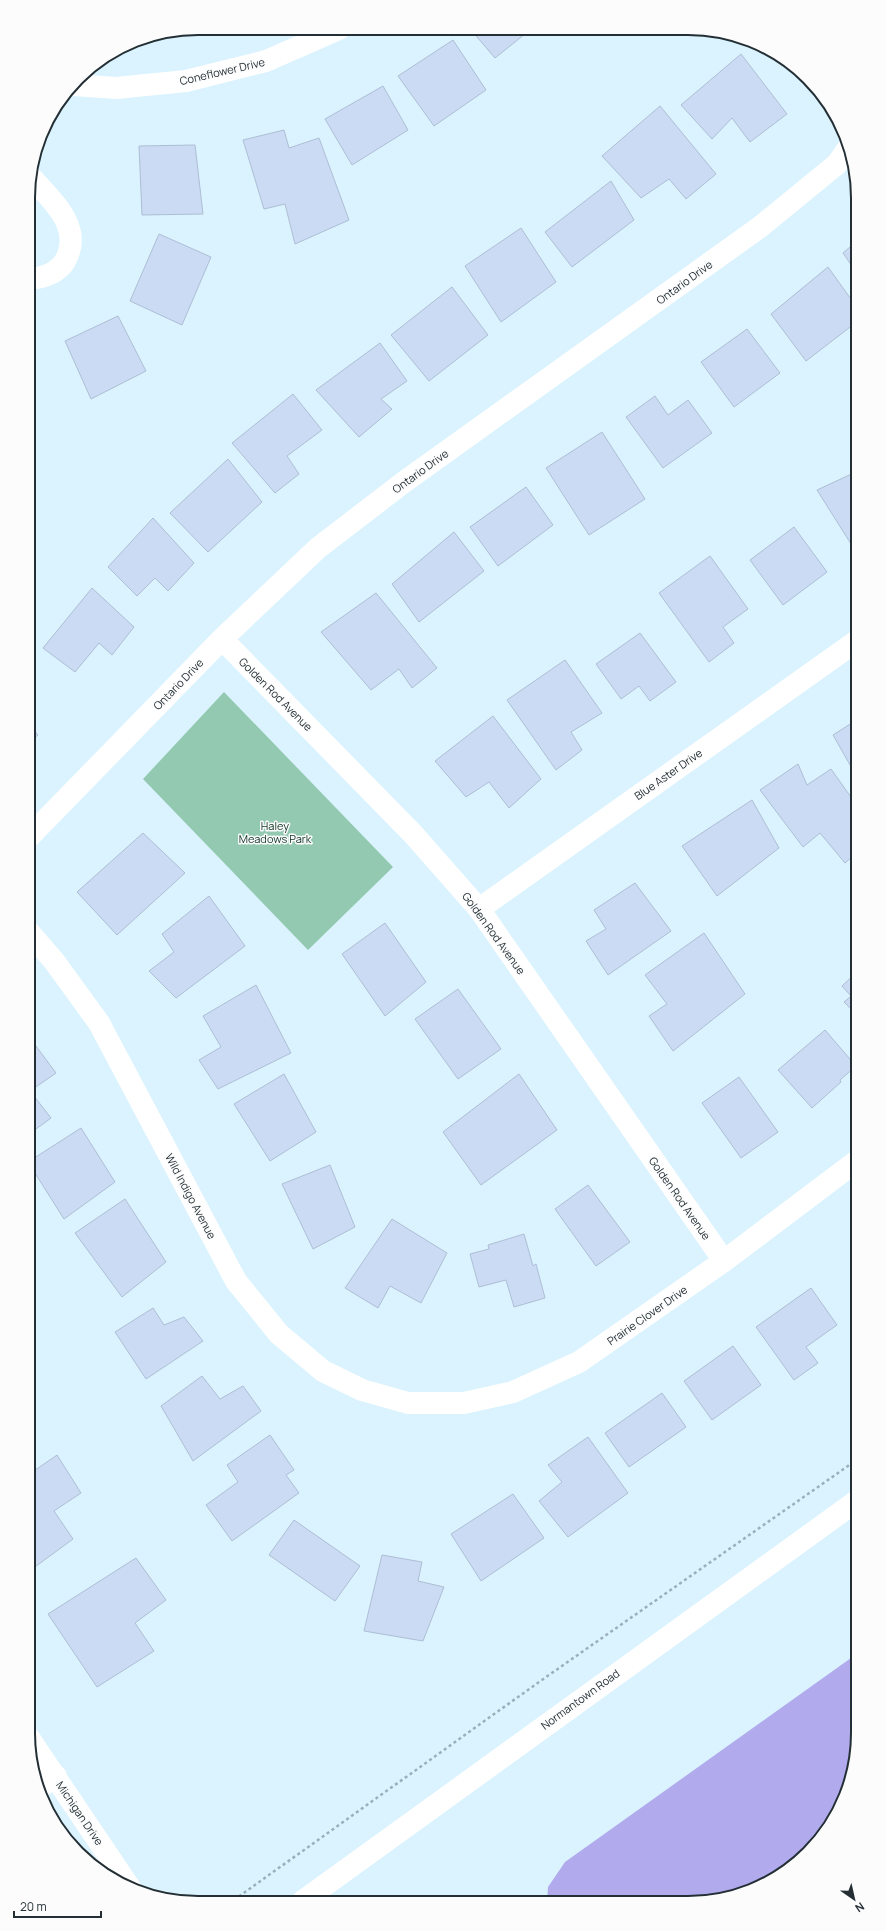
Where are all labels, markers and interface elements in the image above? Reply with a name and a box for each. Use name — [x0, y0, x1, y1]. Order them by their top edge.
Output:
street label: Coneflower Drive — [178, 54, 267, 88]
street label: Ontario Drive — [653, 256, 716, 307]
street label: Ontario Drive — [389, 445, 452, 496]
street label: Golden Rod Avenue — [236, 654, 316, 734]
street label: Ontario Drive — [150, 655, 207, 713]
street label: Blue Aster Drive — [631, 745, 705, 803]
park label: Haley Meadows Park — [239, 818, 312, 846]
street label: Golden Rod Avenue — [459, 889, 529, 978]
street label: Wild Indigo Avenue — [162, 1151, 220, 1242]
street label: Golden Rod Avenue — [646, 1153, 715, 1243]
street label: Prairie Clover Drive — [604, 1281, 691, 1348]
street label: Normantown Road — [538, 1665, 622, 1733]
street label: Michigan Drive — [53, 1778, 107, 1848]
north arrow — [834, 1879, 874, 1919]
scale bar — [14, 1893, 101, 1919]
text: 20 m — [20, 1898, 47, 1915]
text: N — [852, 1899, 867, 1916]

